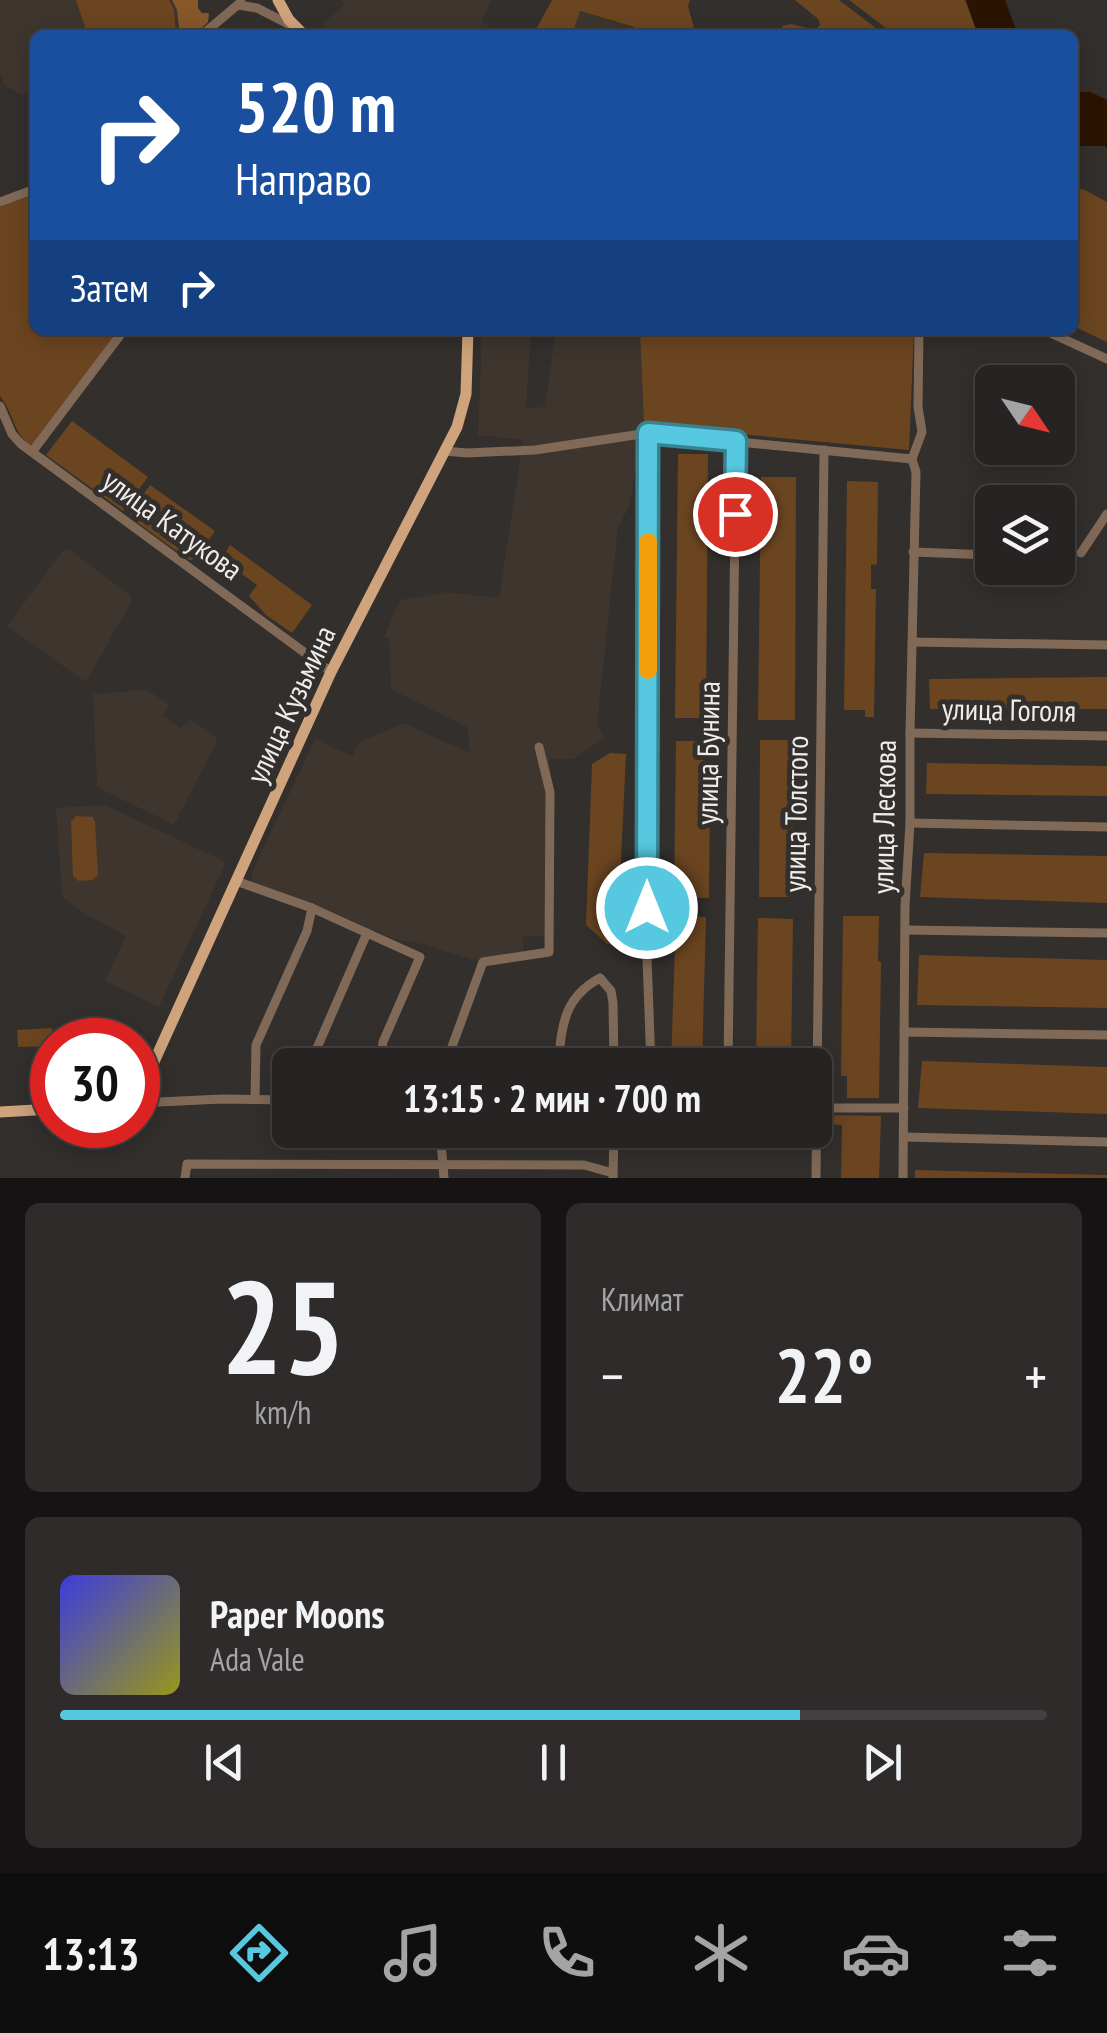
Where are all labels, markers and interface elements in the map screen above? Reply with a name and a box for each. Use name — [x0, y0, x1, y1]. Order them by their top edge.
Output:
text: 520 m — [235, 61, 396, 151]
icon: right — [70, 70, 200, 200]
text: Направо — [235, 149, 372, 207]
icon: right — [169, 260, 224, 315]
text: Затем — [70, 263, 149, 312]
north arrow — [975, 365, 1075, 465]
map controls — [975, 365, 1075, 585]
street label: улица Катукова — [95, 460, 251, 588]
pin — [693, 472, 778, 557]
button: layers — [975, 485, 1075, 585]
icon: arrive — [708, 487, 763, 542]
street label: улица Кузьмина — [237, 619, 343, 789]
street label: улица Бунина — [686, 681, 728, 825]
street label: улица Гоголя — [942, 688, 1076, 730]
street label: улица Толстого — [774, 735, 816, 893]
street label: улица Лескова — [862, 740, 904, 894]
position arrow — [595, 856, 699, 960]
speed limit sign: 30 — [30, 1018, 160, 1148]
text: 13:15 · 2 мин · 700 m — [403, 1073, 701, 1122]
text: 25 — [221, 1242, 345, 1410]
text: Климат — [601, 1278, 683, 1320]
text: 22° — [774, 1327, 874, 1424]
text: − — [601, 1340, 624, 1411]
text: + — [1024, 1340, 1047, 1411]
text: km/h — [255, 1391, 311, 1433]
text: Paper Moons — [210, 1589, 385, 1638]
text: Ada Vale — [210, 1638, 305, 1680]
icon: previous — [197, 1735, 252, 1790]
icon: pause — [526, 1735, 581, 1790]
icon: next — [855, 1735, 910, 1790]
icon: directions — [224, 1918, 294, 1988]
icon: music — [378, 1918, 448, 1988]
icon: phone — [532, 1918, 602, 1988]
icon: climate — [686, 1918, 756, 1988]
icon: car — [841, 1918, 911, 1988]
icon: filters — [995, 1918, 1065, 1988]
text: 13:13 — [42, 1924, 139, 1982]

